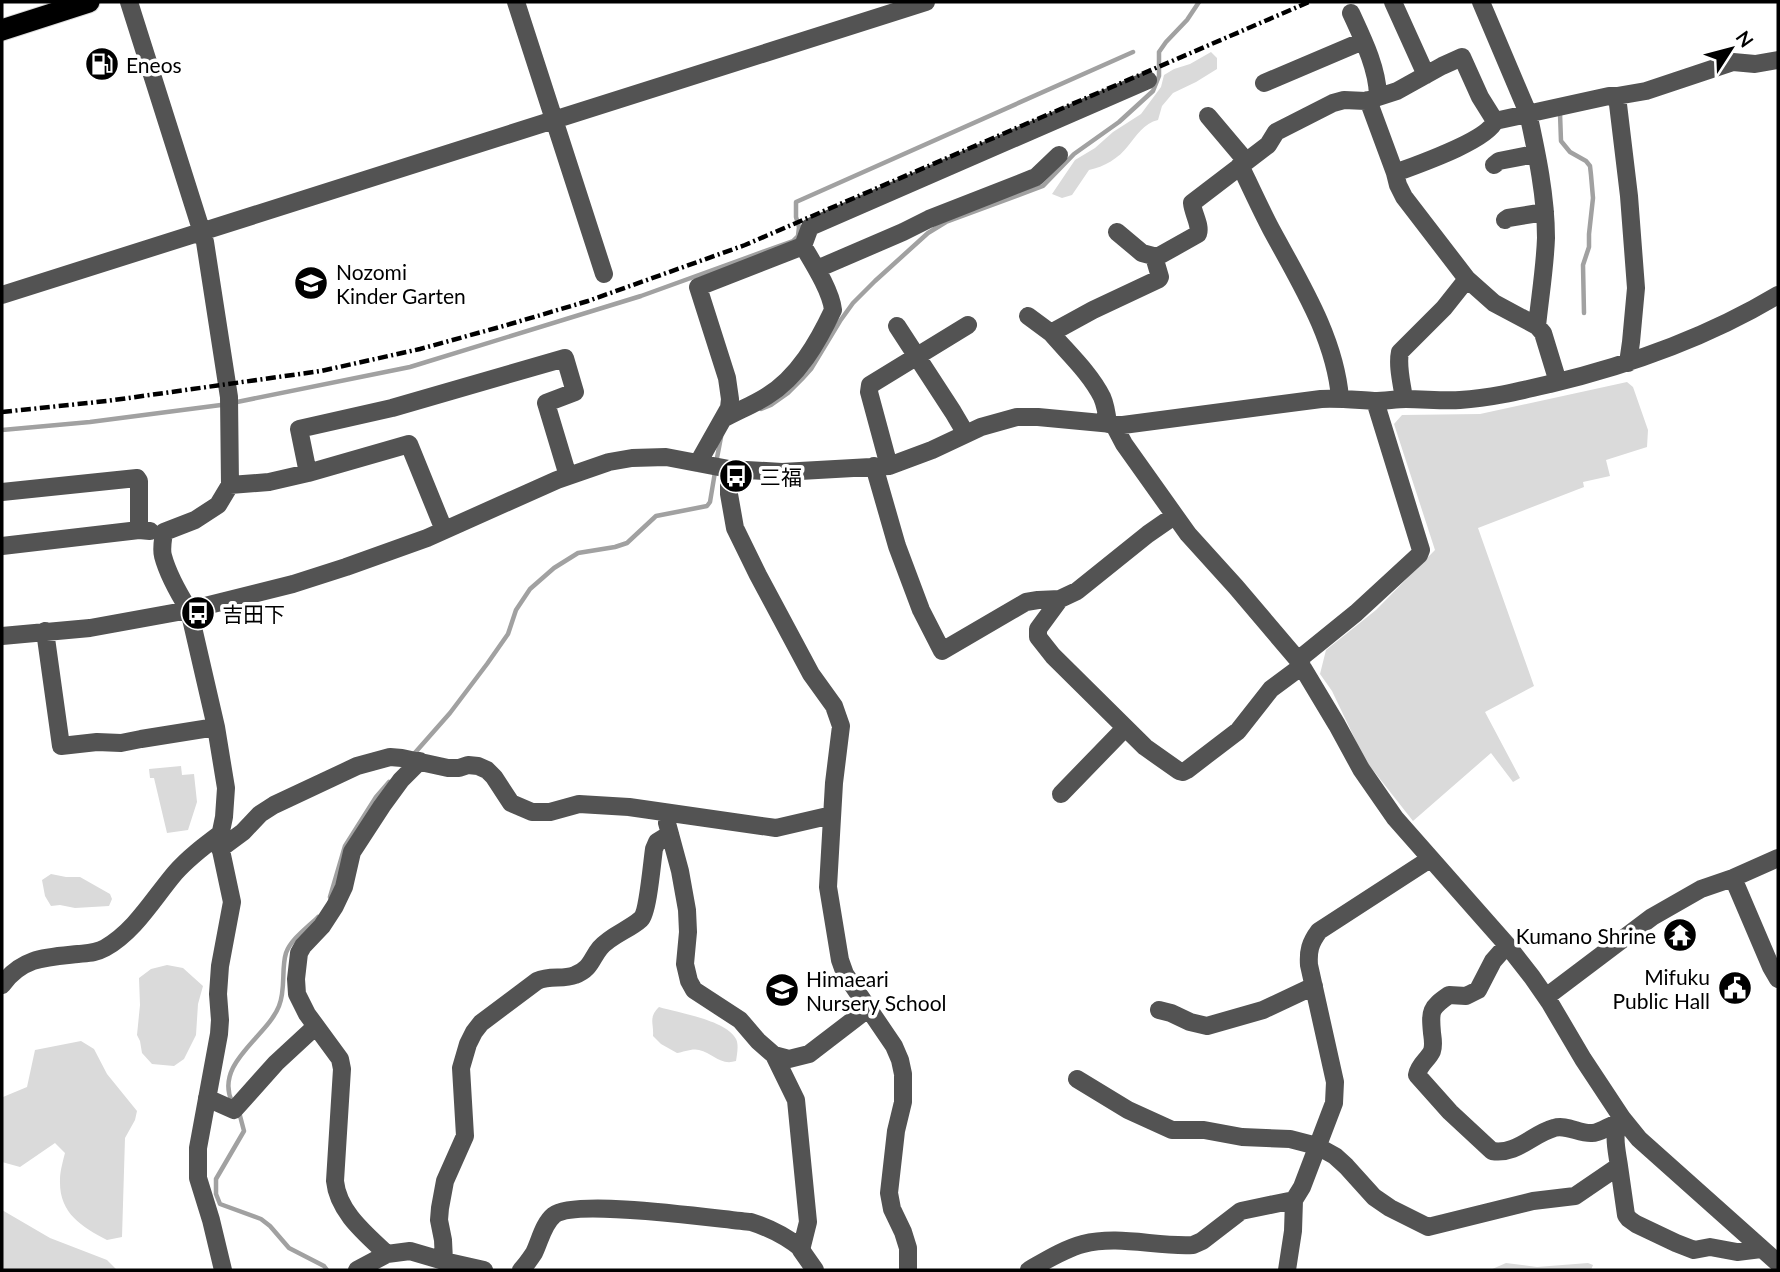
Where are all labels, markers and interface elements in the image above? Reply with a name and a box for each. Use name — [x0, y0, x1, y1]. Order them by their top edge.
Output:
north arrow — [1696, 14, 1766, 84]
text: N — [1732, 26, 1759, 51]
fuel station icon: Eneos — [83, 45, 121, 83]
place label: Eneos — [126, 52, 182, 77]
place label: Nozomi Kinder Garten — [336, 259, 466, 308]
school or university icon: Nozomi Kinder Garten — [292, 264, 330, 302]
bus stop icon: 三福 — [717, 457, 755, 495]
place label: 三福 — [760, 464, 802, 489]
bus stop icon: 吉田下 — [179, 594, 217, 632]
place label: 吉田下 — [222, 601, 285, 626]
temple icon: Kumano Shrine — [1661, 916, 1699, 954]
place label: Kumano Shrine — [1516, 923, 1656, 948]
place label: Mifuku Public Hall — [1613, 964, 1710, 1013]
place label: Himaeari Nursery School — [806, 966, 947, 1015]
public building icon: Mifuku Public Hall — [1716, 969, 1754, 1007]
school or university icon: Himaeari Nursery School — [763, 971, 801, 1009]

